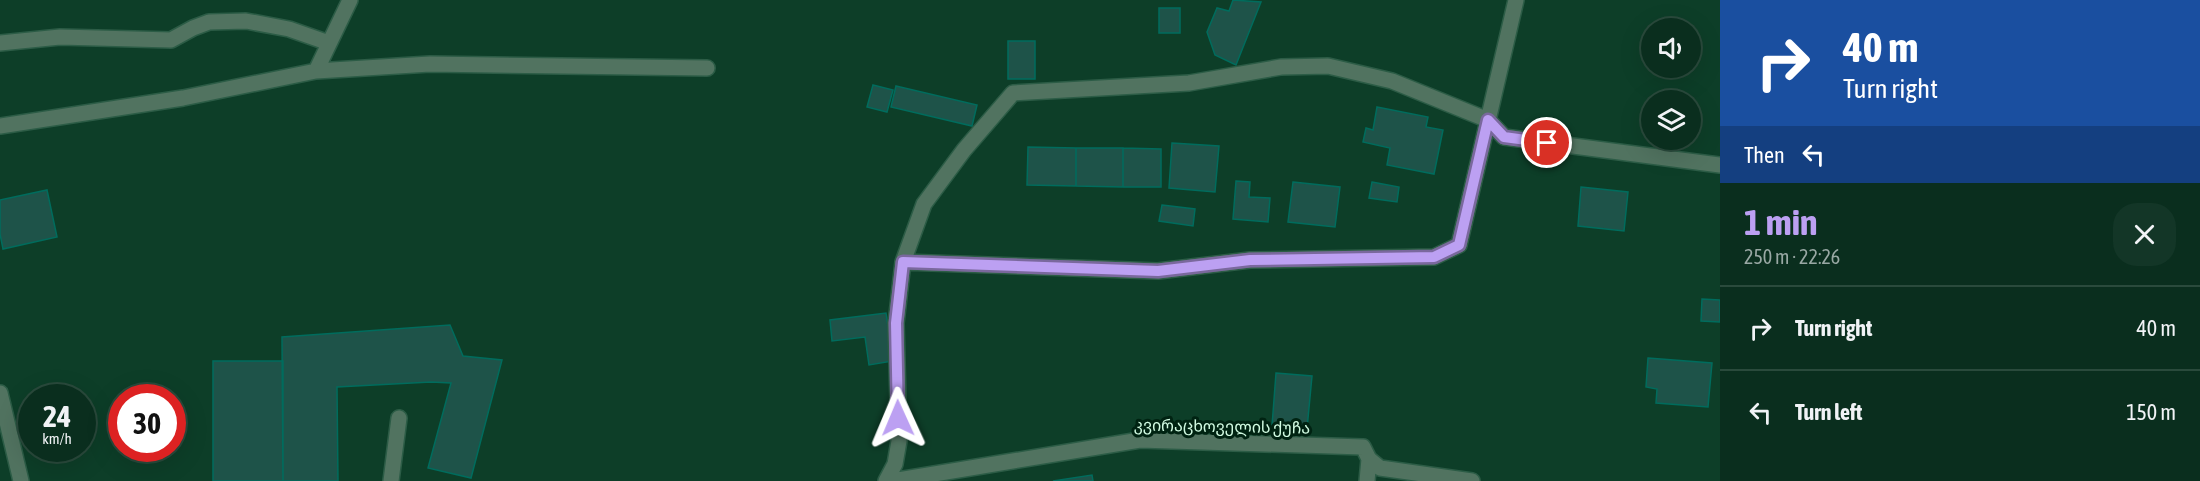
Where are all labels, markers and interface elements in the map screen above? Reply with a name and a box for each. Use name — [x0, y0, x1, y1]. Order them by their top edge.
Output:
map controls — [1641, 18, 1701, 150]
button: sound — [1641, 18, 1701, 78]
text: 40 m — [1843, 23, 1918, 71]
icon: right — [1744, 24, 1822, 102]
text: Turn right — [1843, 73, 1938, 104]
button: layers — [1641, 90, 1701, 150]
pin — [1521, 117, 1572, 168]
icon: arrive — [1530, 126, 1563, 159]
icon: left — [1797, 138, 1830, 171]
text: Then — [1744, 142, 1785, 168]
text: 1 min — [1744, 201, 1818, 243]
button: close — [2113, 203, 2176, 266]
text: 250 m · 22:26 — [1744, 245, 1840, 268]
icon: right — [1744, 312, 1777, 345]
text: Turn right — [1795, 315, 1872, 341]
text: 40 m — [2136, 315, 2176, 341]
speed limit sign: 30 — [108, 384, 186, 462]
position arrow — [866, 386, 930, 450]
icon: left — [1744, 396, 1777, 429]
text: 24 — [43, 399, 71, 433]
text: Turn left — [1795, 399, 1862, 425]
text: 150 m — [2126, 399, 2176, 425]
street label: კვირაცხოველის ქუჩა — [1134, 415, 1310, 439]
text: km/h — [42, 430, 72, 447]

